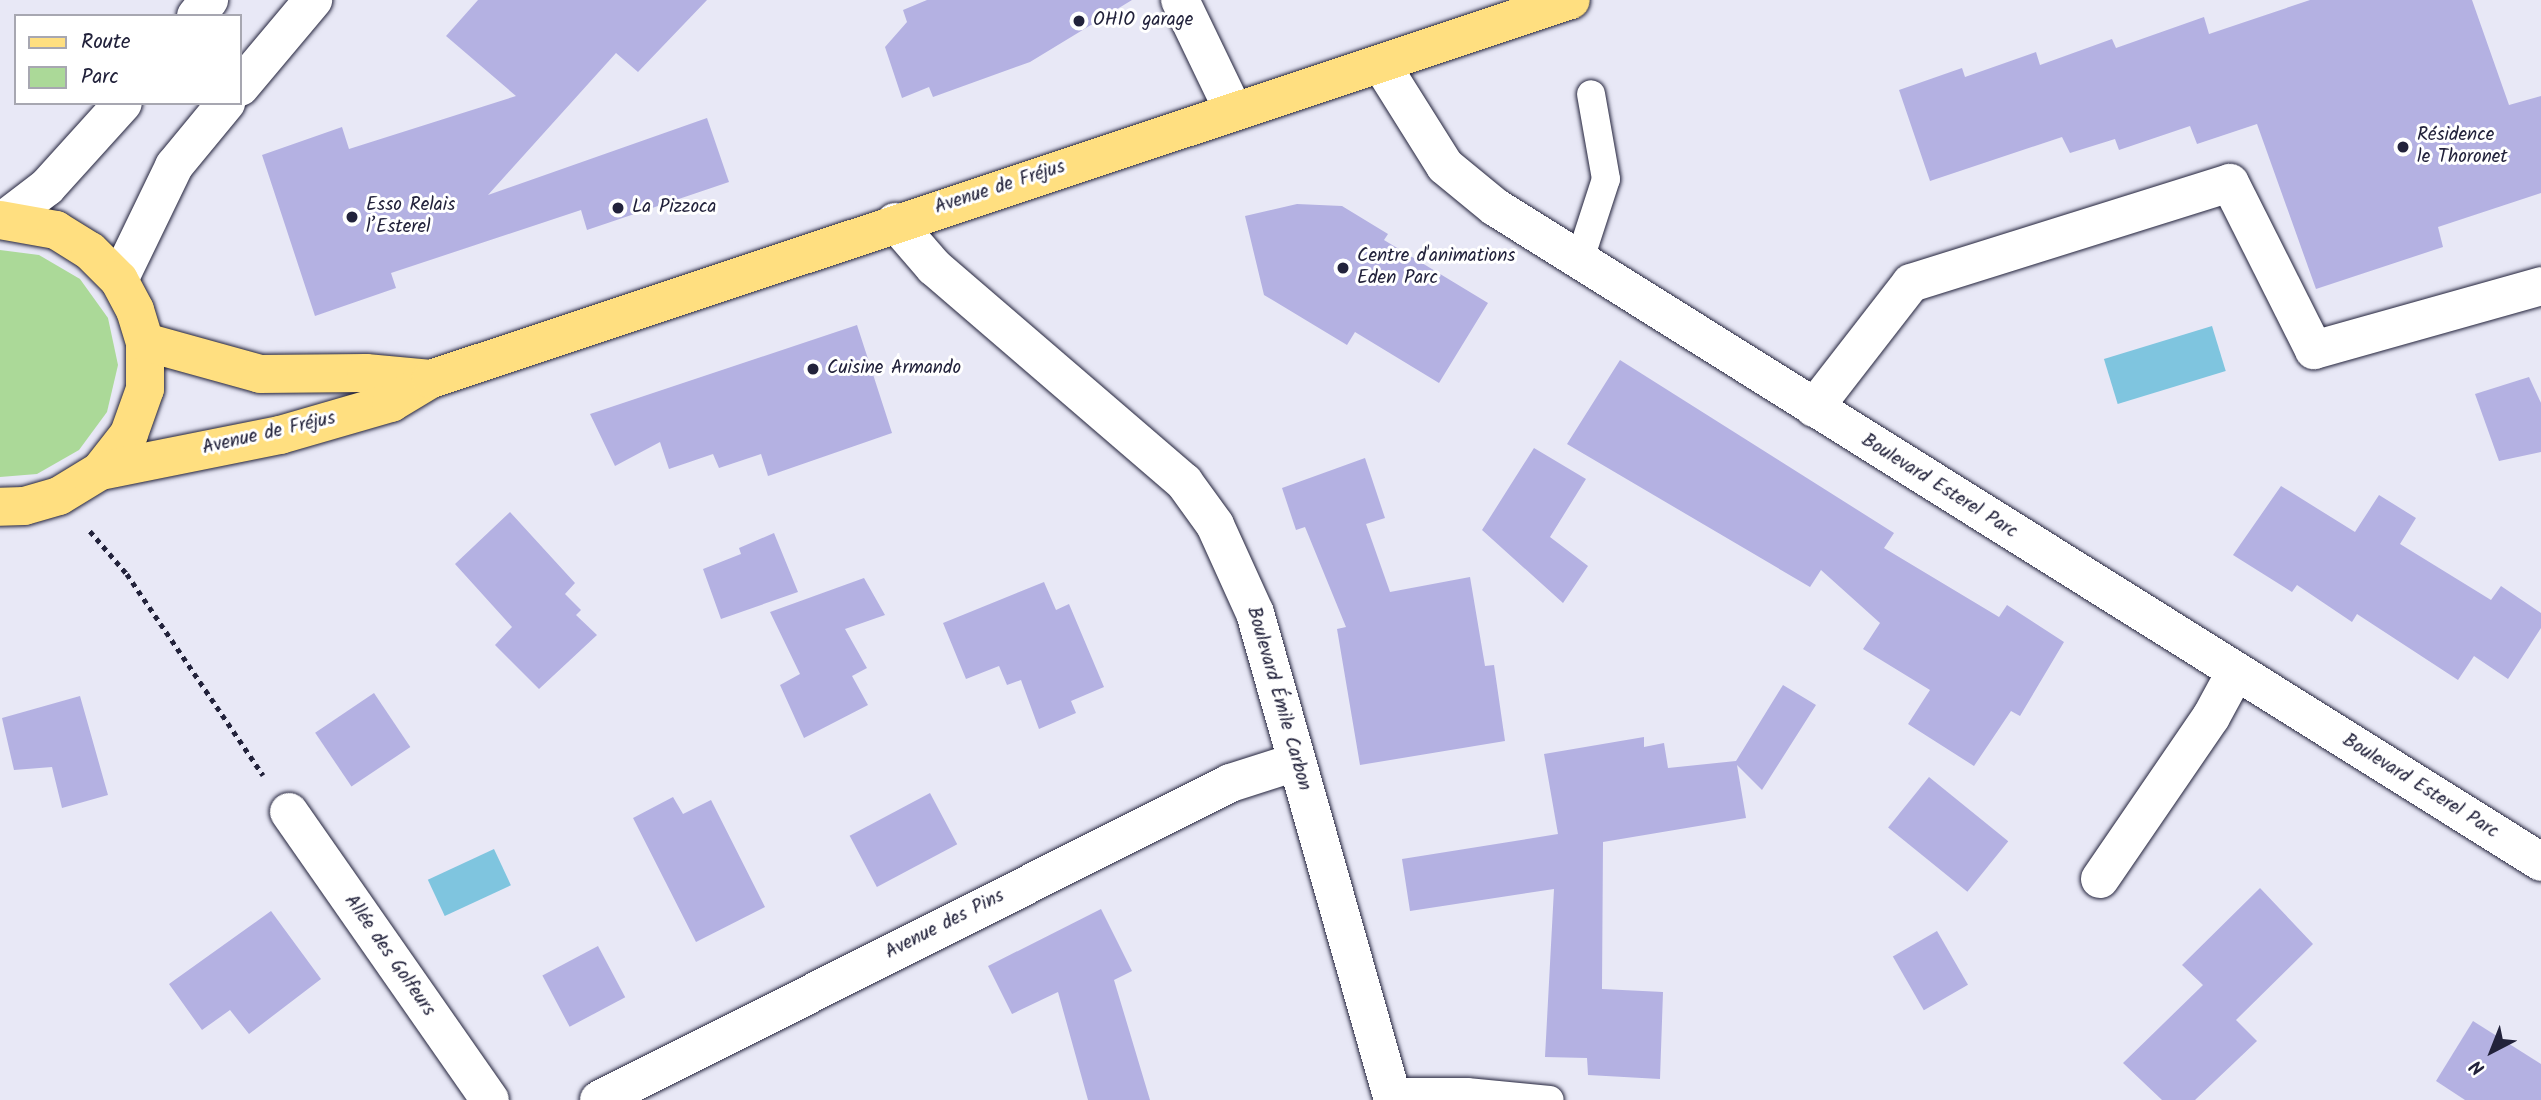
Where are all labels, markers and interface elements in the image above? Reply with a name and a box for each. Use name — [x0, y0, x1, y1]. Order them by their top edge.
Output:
place label: OHIO garage — [1093, 10, 1193, 32]
marker: OHIO garage — [1071, 13, 1087, 29]
legend — [14, 14, 242, 105]
text: Route — [81, 26, 130, 59]
text: Parc — [81, 61, 119, 94]
place label: Résidence le Thoronet — [2417, 125, 2508, 169]
marker: Résidence le Thoronet — [2395, 139, 2411, 155]
street label: Avenue de Fréjus — [932, 156, 1068, 220]
place label: Esso Relais l’Esterel — [366, 195, 455, 239]
place label: La Pizzoca — [632, 197, 716, 219]
marker: La Pizzoca — [610, 200, 626, 216]
marker: Esso Relais l’Esterel — [344, 209, 360, 225]
place label: Centre d'animations Eden Parc — [1357, 246, 1515, 290]
marker: Centre d'animations Eden Parc — [1335, 260, 1351, 276]
place label: Cuisine Armando — [827, 358, 961, 380]
marker: Cuisine Armando — [805, 361, 821, 377]
street label: Avenue de Fréjus — [200, 408, 338, 460]
street label: Boulevard Esterel Parc — [1857, 430, 2021, 544]
street label: Boulevard Émile Carbon — [1241, 604, 1315, 794]
street label: Boulevard Esterel Parc — [2338, 730, 2502, 844]
street label: Avenue des Pins — [882, 885, 1008, 965]
street label: Allée des Golfeurs — [339, 891, 439, 1021]
north arrow — [2457, 1016, 2527, 1086]
text: N — [2463, 1051, 2492, 1082]

